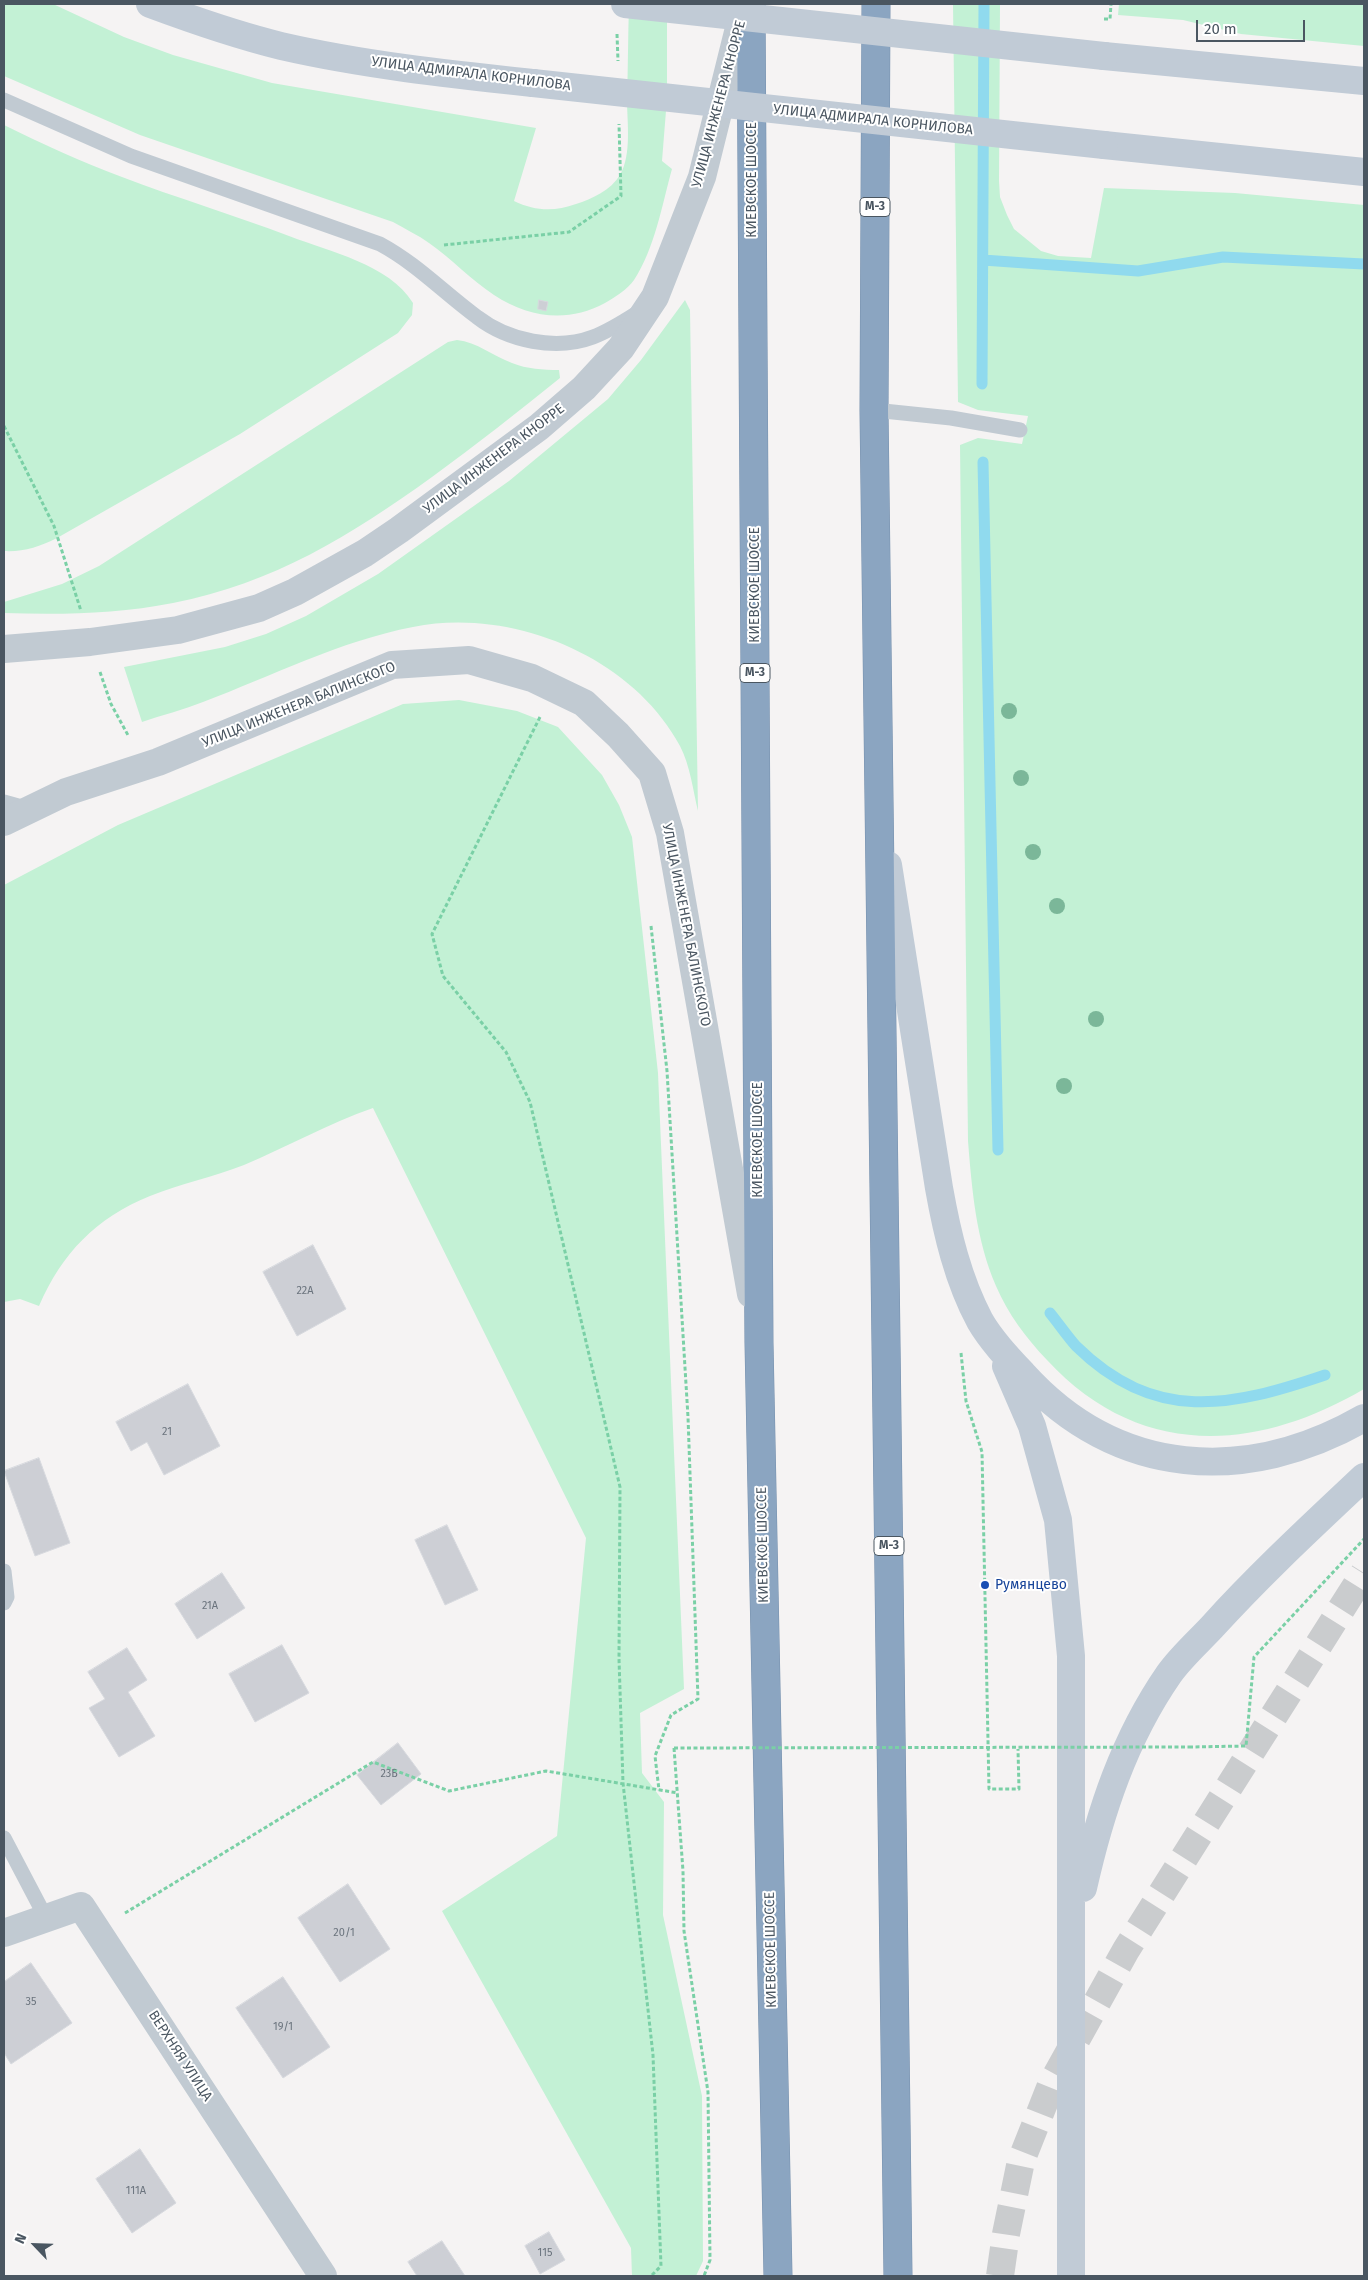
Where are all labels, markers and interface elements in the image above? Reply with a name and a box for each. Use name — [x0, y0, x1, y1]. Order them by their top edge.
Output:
scale bar — [1198, 10, 1307, 42]
street label: УЛИЦА ИНЖЕНЕРА КНОРРЕ — [689, 19, 749, 189]
text: 20 m — [1204, 20, 1237, 38]
street label: УЛИЦА АДМИРАЛА КОРНИЛОВА — [370, 53, 572, 95]
street label: УЛИЦА АДМИРАЛА КОРНИЛОВА — [772, 101, 974, 139]
street label: КИЕВСКОЕ ШОССЕ — [744, 122, 760, 238]
road number: М-3 — [860, 198, 890, 216]
street label: УЛИЦА ИНЖЕНЕРА КНОРРЕ — [420, 400, 568, 518]
street label: КИЕВСКОЕ ШОССЕ — [747, 527, 763, 643]
street label: УЛИЦА ИНЖЕНЕРА БАЛИНСКОГО — [200, 658, 398, 752]
road number: М-3 — [740, 664, 770, 682]
street label: УЛИЦА ИНЖЕНЕРА БАЛИНСКОГО — [658, 822, 714, 1028]
street label: КИЕВСКОЕ ШОССЕ — [750, 1082, 766, 1198]
house number: 22А — [296, 1284, 314, 1298]
house number: 21 — [162, 1425, 172, 1439]
street label: КИЕВСКОЕ ШОССЕ — [754, 1487, 772, 1603]
road number: М-3 — [874, 1536, 904, 1555]
place label: Румянцево — [995, 1577, 1067, 1593]
marker: Румянцево — [979, 1579, 991, 1591]
house number: 21А — [202, 1599, 218, 1613]
house number: 23Б — [380, 1767, 398, 1781]
street label: КИЕВСКОЕ ШОССЕ — [762, 1892, 780, 2008]
house number: 20/1 — [333, 1926, 355, 1940]
house number: 35 — [26, 1995, 36, 2009]
street label: ВЕРХНЯЯ УЛИЦА — [144, 2007, 216, 2105]
house number: 19/1 — [273, 2020, 293, 2034]
house number: 111А — [126, 2184, 146, 2198]
north arrow — [10, 2220, 60, 2270]
text: N — [11, 2231, 30, 2246]
house number: 115 — [538, 2246, 552, 2260]

